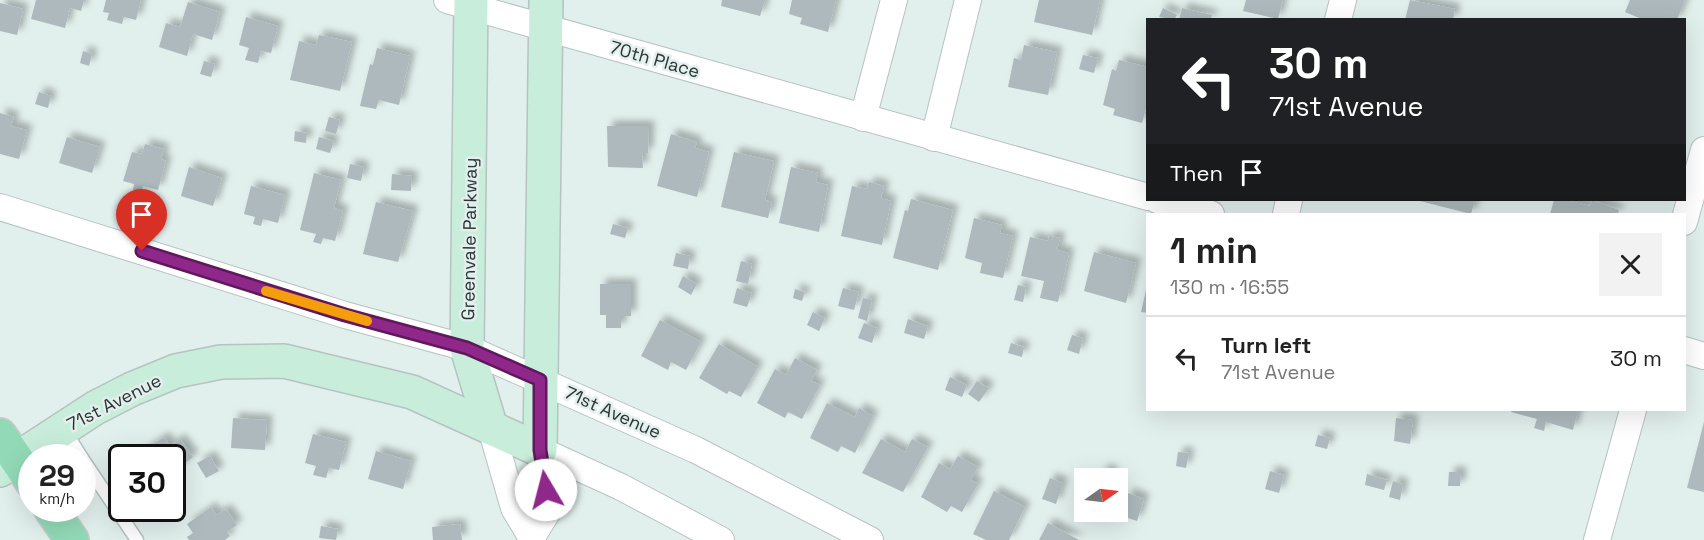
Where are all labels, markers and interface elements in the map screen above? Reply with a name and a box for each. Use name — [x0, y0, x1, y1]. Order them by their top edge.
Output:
street label: 70th Place — [607, 35, 703, 83]
text: 30 m — [1269, 37, 1368, 90]
icon: left — [1170, 42, 1248, 120]
text: 71st Avenue — [1269, 89, 1424, 124]
icon: arrive — [1235, 156, 1268, 189]
street label: Greenvale Parkway — [456, 157, 482, 321]
text: Then — [1170, 159, 1223, 187]
pin — [116, 189, 167, 251]
icon: arrive — [125, 198, 158, 231]
text: 1 min — [1170, 228, 1258, 274]
button: close — [1599, 233, 1662, 296]
text: 130 m · 16:55 — [1170, 274, 1289, 300]
text: Turn left — [1221, 331, 1311, 359]
icon: left — [1170, 342, 1203, 375]
text: 30 m — [1610, 344, 1662, 372]
text: 71st Avenue — [1221, 359, 1335, 385]
street label: 71st Avenue — [63, 368, 165, 436]
street label: 71st Avenue — [561, 381, 665, 443]
speed limit sign: 30 — [108, 444, 186, 522]
text: 29 — [39, 456, 75, 495]
position arrow — [514, 458, 578, 522]
north arrow — [1074, 468, 1128, 522]
map controls — [1074, 468, 1128, 522]
text: km/h — [39, 489, 75, 508]

